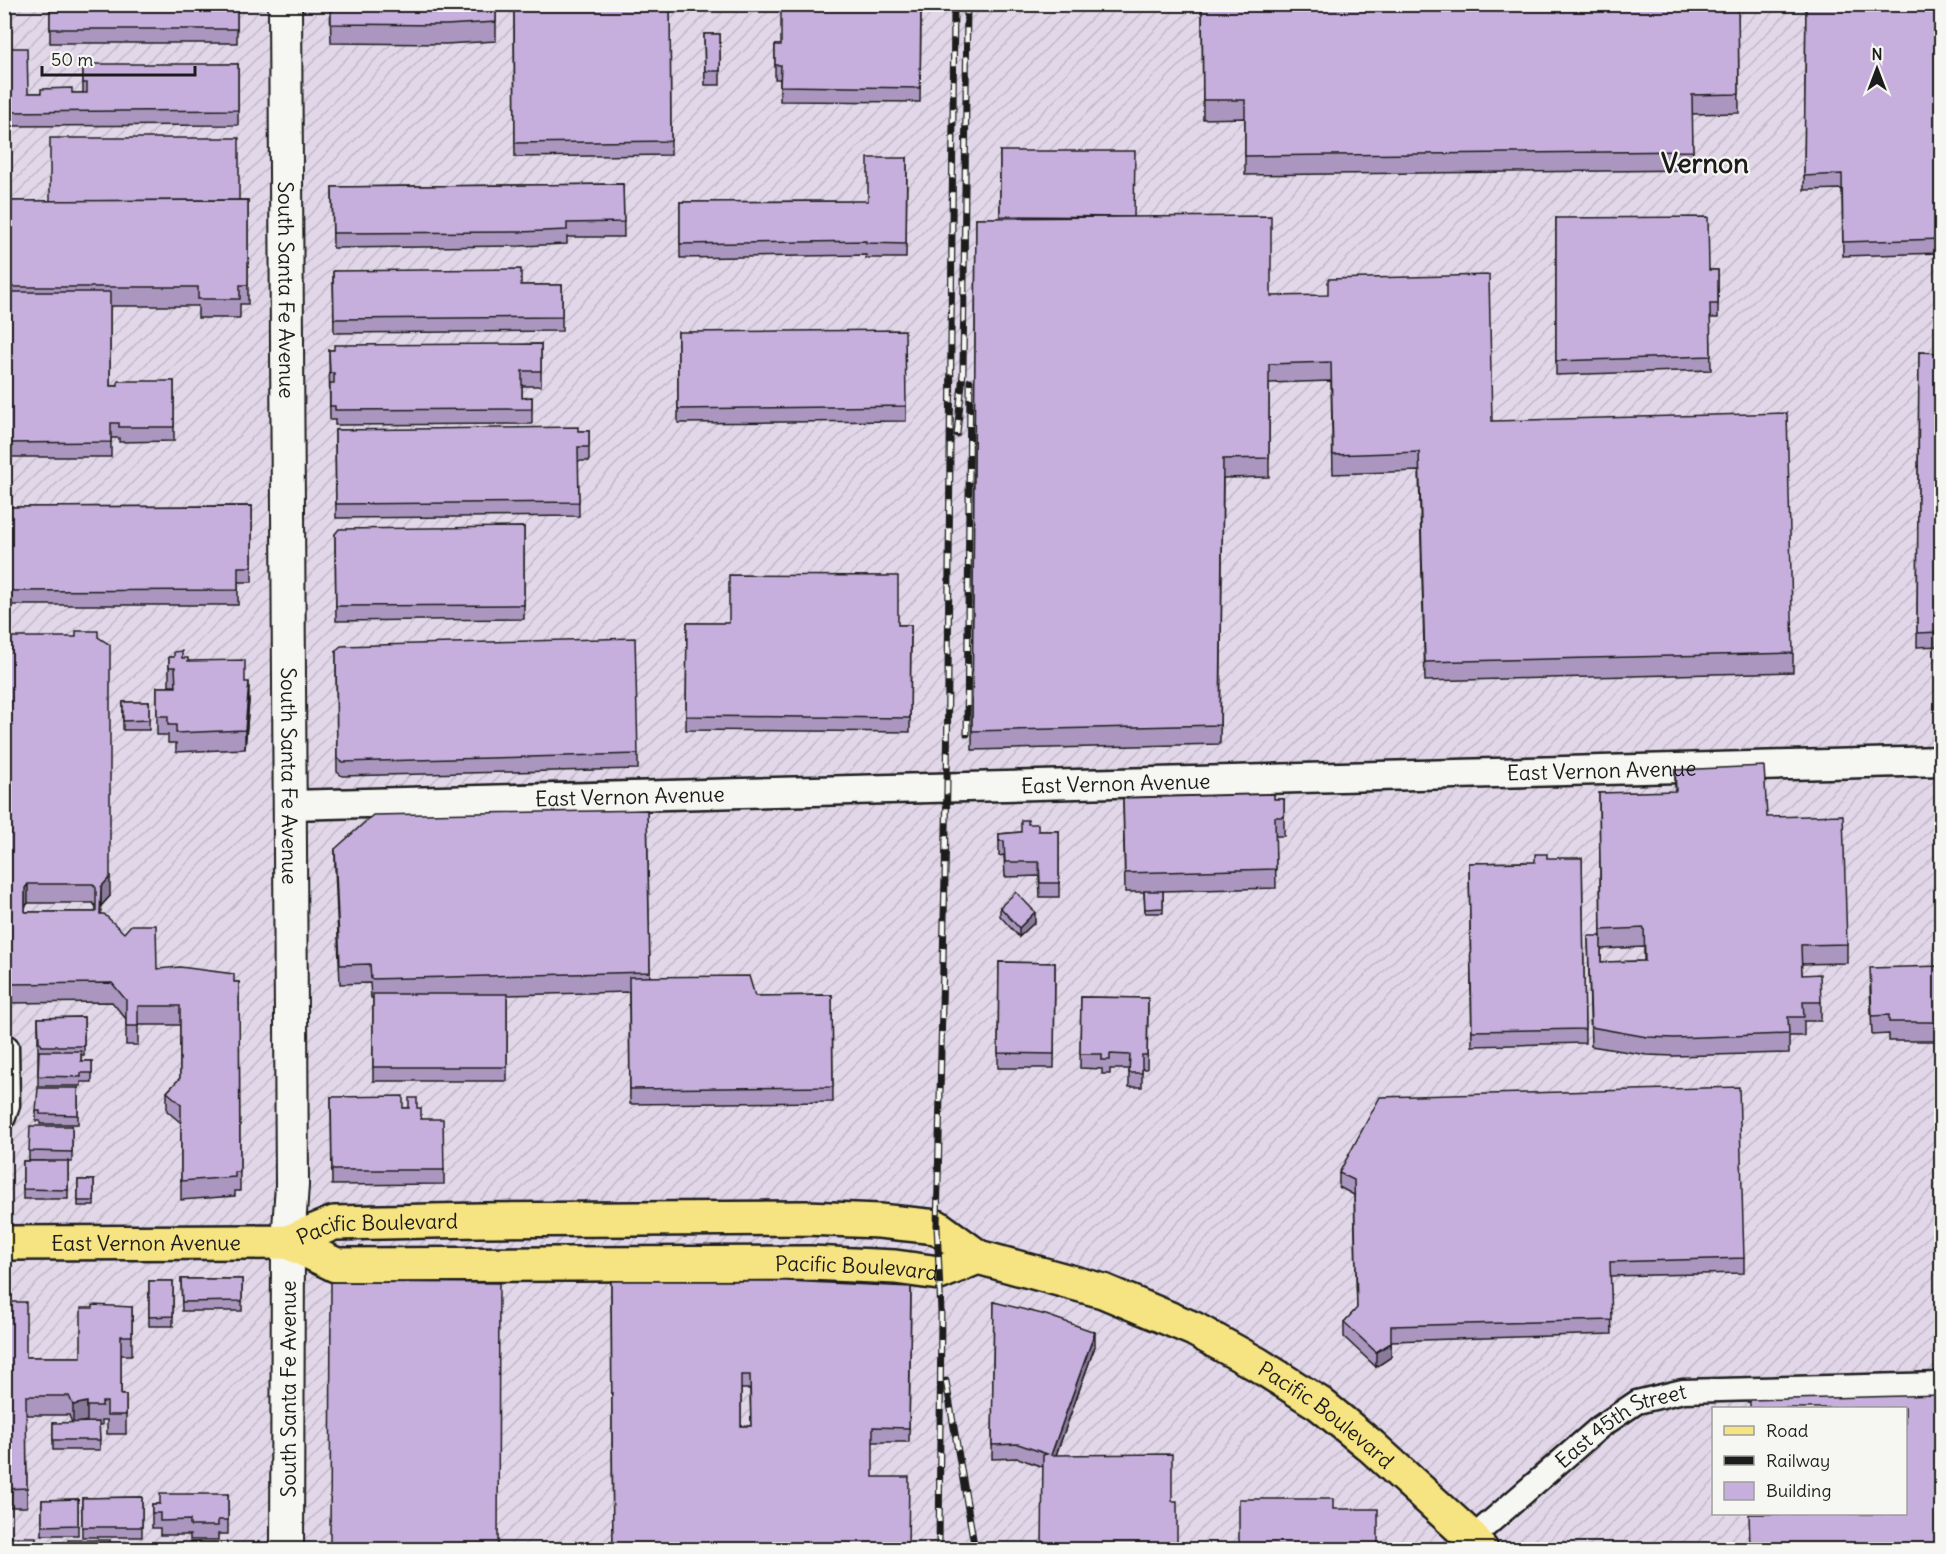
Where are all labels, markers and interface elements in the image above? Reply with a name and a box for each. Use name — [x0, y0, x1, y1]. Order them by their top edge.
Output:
scale bar — [42, 39, 195, 77]
north arrow — [1847, 39, 1907, 99]
text: N — [1871, 44, 1883, 64]
text: 50 m — [51, 48, 93, 71]
district label: Vernon — [1661, 146, 1749, 180]
street label: South Santa Fe Avenue — [273, 181, 301, 399]
street label: South Santa Fe Avenue — [275, 667, 304, 885]
street label: East Vernon Avenue — [1506, 754, 1697, 786]
street label: East Vernon Avenue — [1021, 767, 1211, 799]
street label: East Vernon Avenue — [535, 780, 725, 812]
street label: Pacific Boulevard — [292, 1207, 458, 1251]
street label: East Vernon Avenue — [51, 1229, 241, 1256]
street label: Pacific Boulevard — [775, 1250, 940, 1286]
street label: South Santa Fe Avenue — [275, 1280, 302, 1498]
street label: Pacific Boulevard — [1253, 1355, 1400, 1474]
street label: East 45th Street — [1549, 1377, 1689, 1474]
legend — [1712, 1407, 1907, 1515]
text: Road — [1766, 1419, 1809, 1442]
text: Railway — [1766, 1449, 1830, 1472]
text: Building — [1766, 1479, 1831, 1502]

